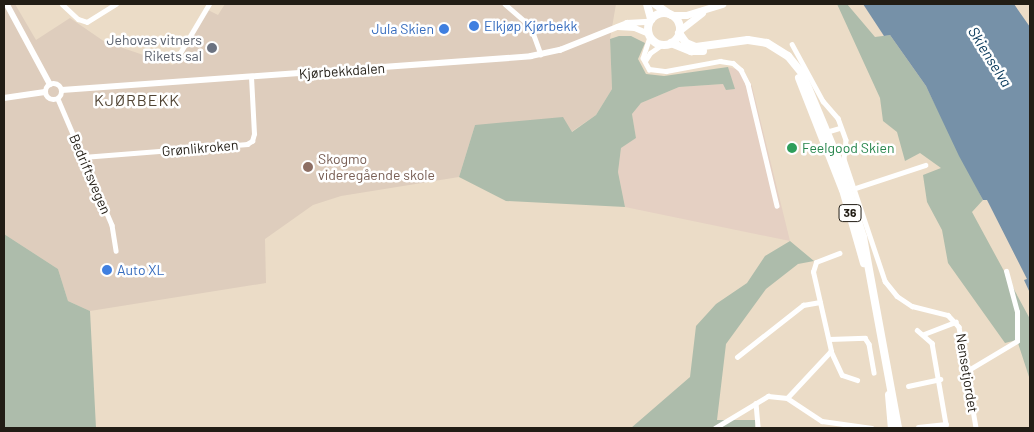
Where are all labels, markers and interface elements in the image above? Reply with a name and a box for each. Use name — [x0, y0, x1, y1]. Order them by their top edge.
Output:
place label: Elkjøp Kjørbekk — [484, 18, 578, 34]
marker: Elkjøp Kjørbekk — [468, 20, 480, 32]
place label: Jula Skien — [371, 21, 434, 37]
marker: Jula Skien — [438, 23, 450, 35]
water label: Skienselva — [964, 24, 1016, 90]
place label: Jehovas vitners Rikets sal — [106, 32, 202, 64]
marker: Jehovas vitners Rikets sal — [206, 42, 218, 54]
street label: Kjørbekkdalen — [298, 60, 386, 82]
district label: KJØRBEKK — [93, 90, 181, 110]
street label: Bedriftsvegen — [66, 131, 114, 217]
street label: Grønlikroken — [161, 136, 239, 160]
place label: Feelgood Skien — [802, 140, 894, 156]
marker: Feelgood Skien — [786, 142, 798, 154]
place label: Skogmo videregående skole — [318, 151, 435, 184]
marker: Skogmo videregående skole — [302, 161, 314, 173]
road number: 36 — [838, 204, 862, 222]
place label: Auto XL — [117, 262, 165, 278]
marker: Auto XL — [101, 264, 113, 276]
street label: Nensetjordet — [952, 332, 982, 414]

